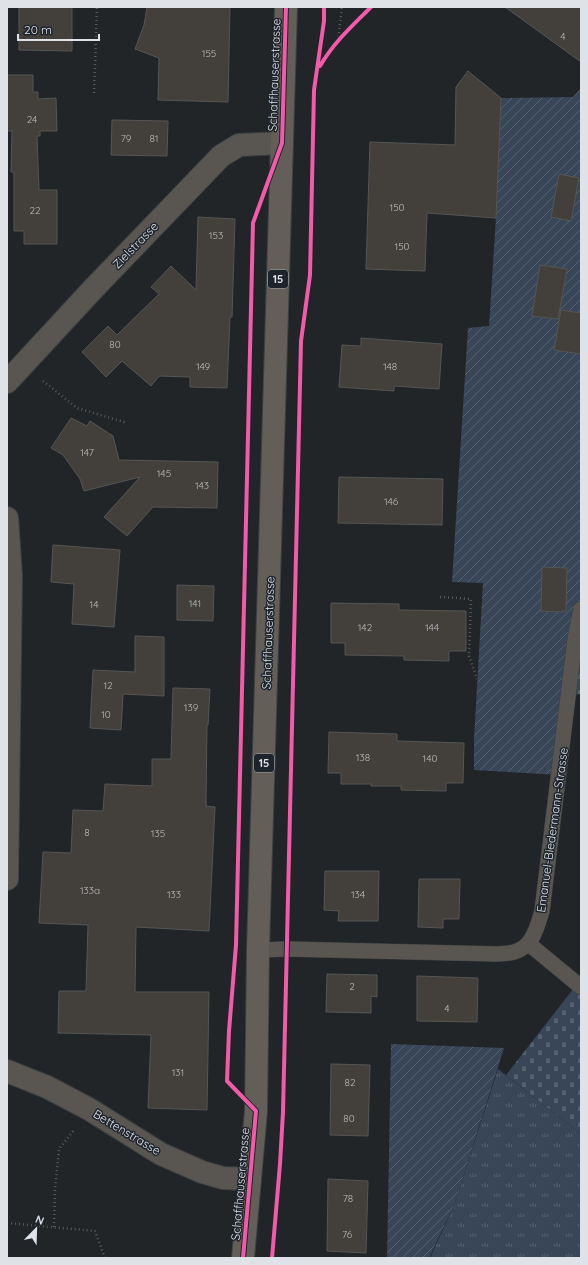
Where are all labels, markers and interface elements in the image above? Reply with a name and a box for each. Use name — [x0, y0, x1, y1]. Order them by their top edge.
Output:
scale bar — [18, 16, 99, 42]
street label: Schaffhauserstrasse — [265, 18, 283, 132]
text: 20 m — [24, 22, 52, 37]
house number: 4 — [560, 30, 566, 43]
house number: 155 — [202, 47, 216, 60]
house number: 24 — [27, 113, 37, 126]
house number: 79 — [121, 132, 132, 145]
house number: 81 — [149, 132, 159, 145]
house number: 150 — [389, 201, 405, 214]
house number: 22 — [29, 204, 41, 217]
street label: Zielstrasse — [109, 218, 161, 272]
house number: 153 — [209, 229, 223, 242]
house number: 150 — [394, 240, 410, 253]
road number: 15 — [268, 270, 288, 288]
house number: 80 — [109, 338, 121, 351]
house number: 149 — [196, 360, 211, 373]
house number: 148 — [383, 360, 397, 373]
house number: 147 — [80, 446, 94, 459]
house number: 145 — [157, 467, 171, 480]
house number: 143 — [195, 479, 209, 492]
house number: 146 — [384, 495, 399, 508]
street label: Schaffhauserstrasse — [259, 576, 277, 690]
house number: 141 — [189, 597, 201, 610]
house number: 14 — [90, 598, 98, 611]
house number: 142 — [358, 621, 373, 634]
house number: 144 — [425, 621, 439, 634]
house number: 12 — [103, 679, 113, 692]
house number: 139 — [184, 701, 199, 714]
house number: 10 — [101, 708, 111, 721]
street label: Emanuel-Biedermann-Strasse — [533, 746, 571, 913]
house number: 138 — [356, 751, 370, 764]
house number: 140 — [423, 752, 437, 765]
road number: 15 — [254, 754, 274, 772]
house number: 8 — [84, 826, 90, 839]
house number: 135 — [151, 827, 165, 840]
house number: 133a — [80, 884, 100, 897]
house number: 133 — [167, 888, 181, 901]
house number: 134 — [351, 888, 365, 901]
house number: 2 — [349, 980, 355, 993]
house number: 4 — [444, 1002, 450, 1015]
house number: 131 — [172, 1066, 184, 1079]
house number: 82 — [345, 1076, 356, 1089]
street label: Bettenstrasse — [91, 1106, 164, 1158]
house number: 80 — [343, 1112, 355, 1125]
street label: Schaffhauserstrasse — [228, 1127, 252, 1241]
house number: 78 — [343, 1192, 353, 1205]
north arrow — [16, 1209, 56, 1249]
text: N — [33, 1212, 46, 1228]
house number: 76 — [342, 1228, 353, 1241]

